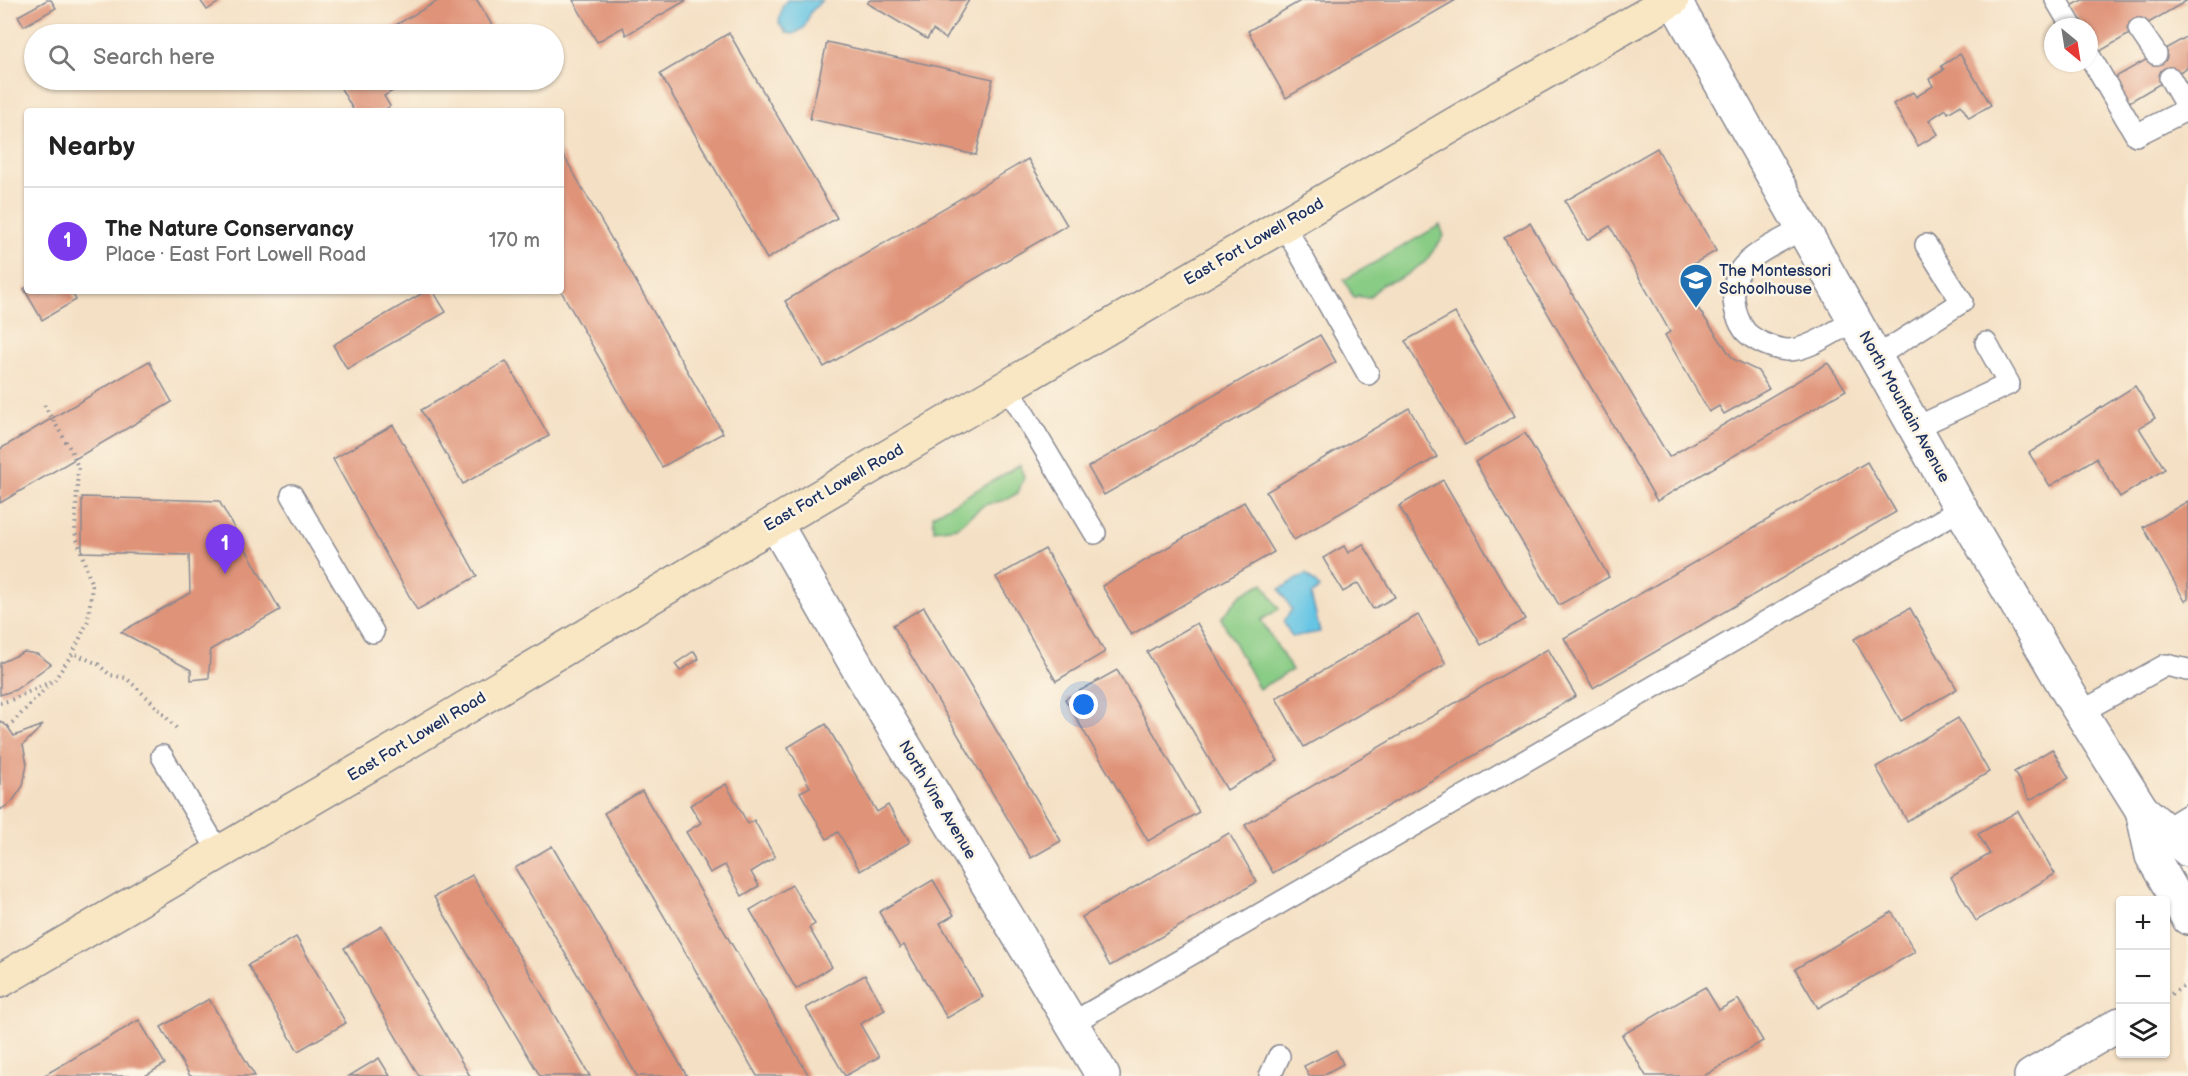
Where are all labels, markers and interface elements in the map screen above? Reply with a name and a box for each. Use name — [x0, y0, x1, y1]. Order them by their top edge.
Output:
north arrow — [2044, 18, 2098, 72]
search box — [24, 24, 564, 90]
icon: search — [45, 41, 78, 74]
text: Search here — [93, 44, 215, 71]
text: Nearby — [48, 132, 135, 163]
street label: East Fort Lowell Road — [1181, 194, 1327, 290]
text: The Nature Conservancy — [105, 216, 354, 243]
text: 1 — [63, 229, 72, 253]
text: 170 m — [489, 229, 540, 253]
text: Place · East Fort Lowell Road — [105, 243, 366, 267]
school or university icon: The Montessori Schoolhouse — [1678, 262, 1714, 309]
place label: The Montessori Schoolhouse — [1719, 262, 1831, 299]
street label: North Mountain Avenue — [1854, 328, 1954, 486]
street label: East Fort Lowell Road — [761, 440, 907, 536]
pin: 1 — [206, 524, 244, 574]
street label: East Fort Lowell Road — [344, 688, 490, 786]
your location — [1069, 690, 1098, 719]
street label: North Vine Avenue — [894, 737, 980, 863]
map controls — [2116, 896, 2170, 1058]
button: + — [2116, 896, 2170, 950]
button: − — [2116, 950, 2170, 1004]
button: layers — [2116, 1004, 2170, 1058]

